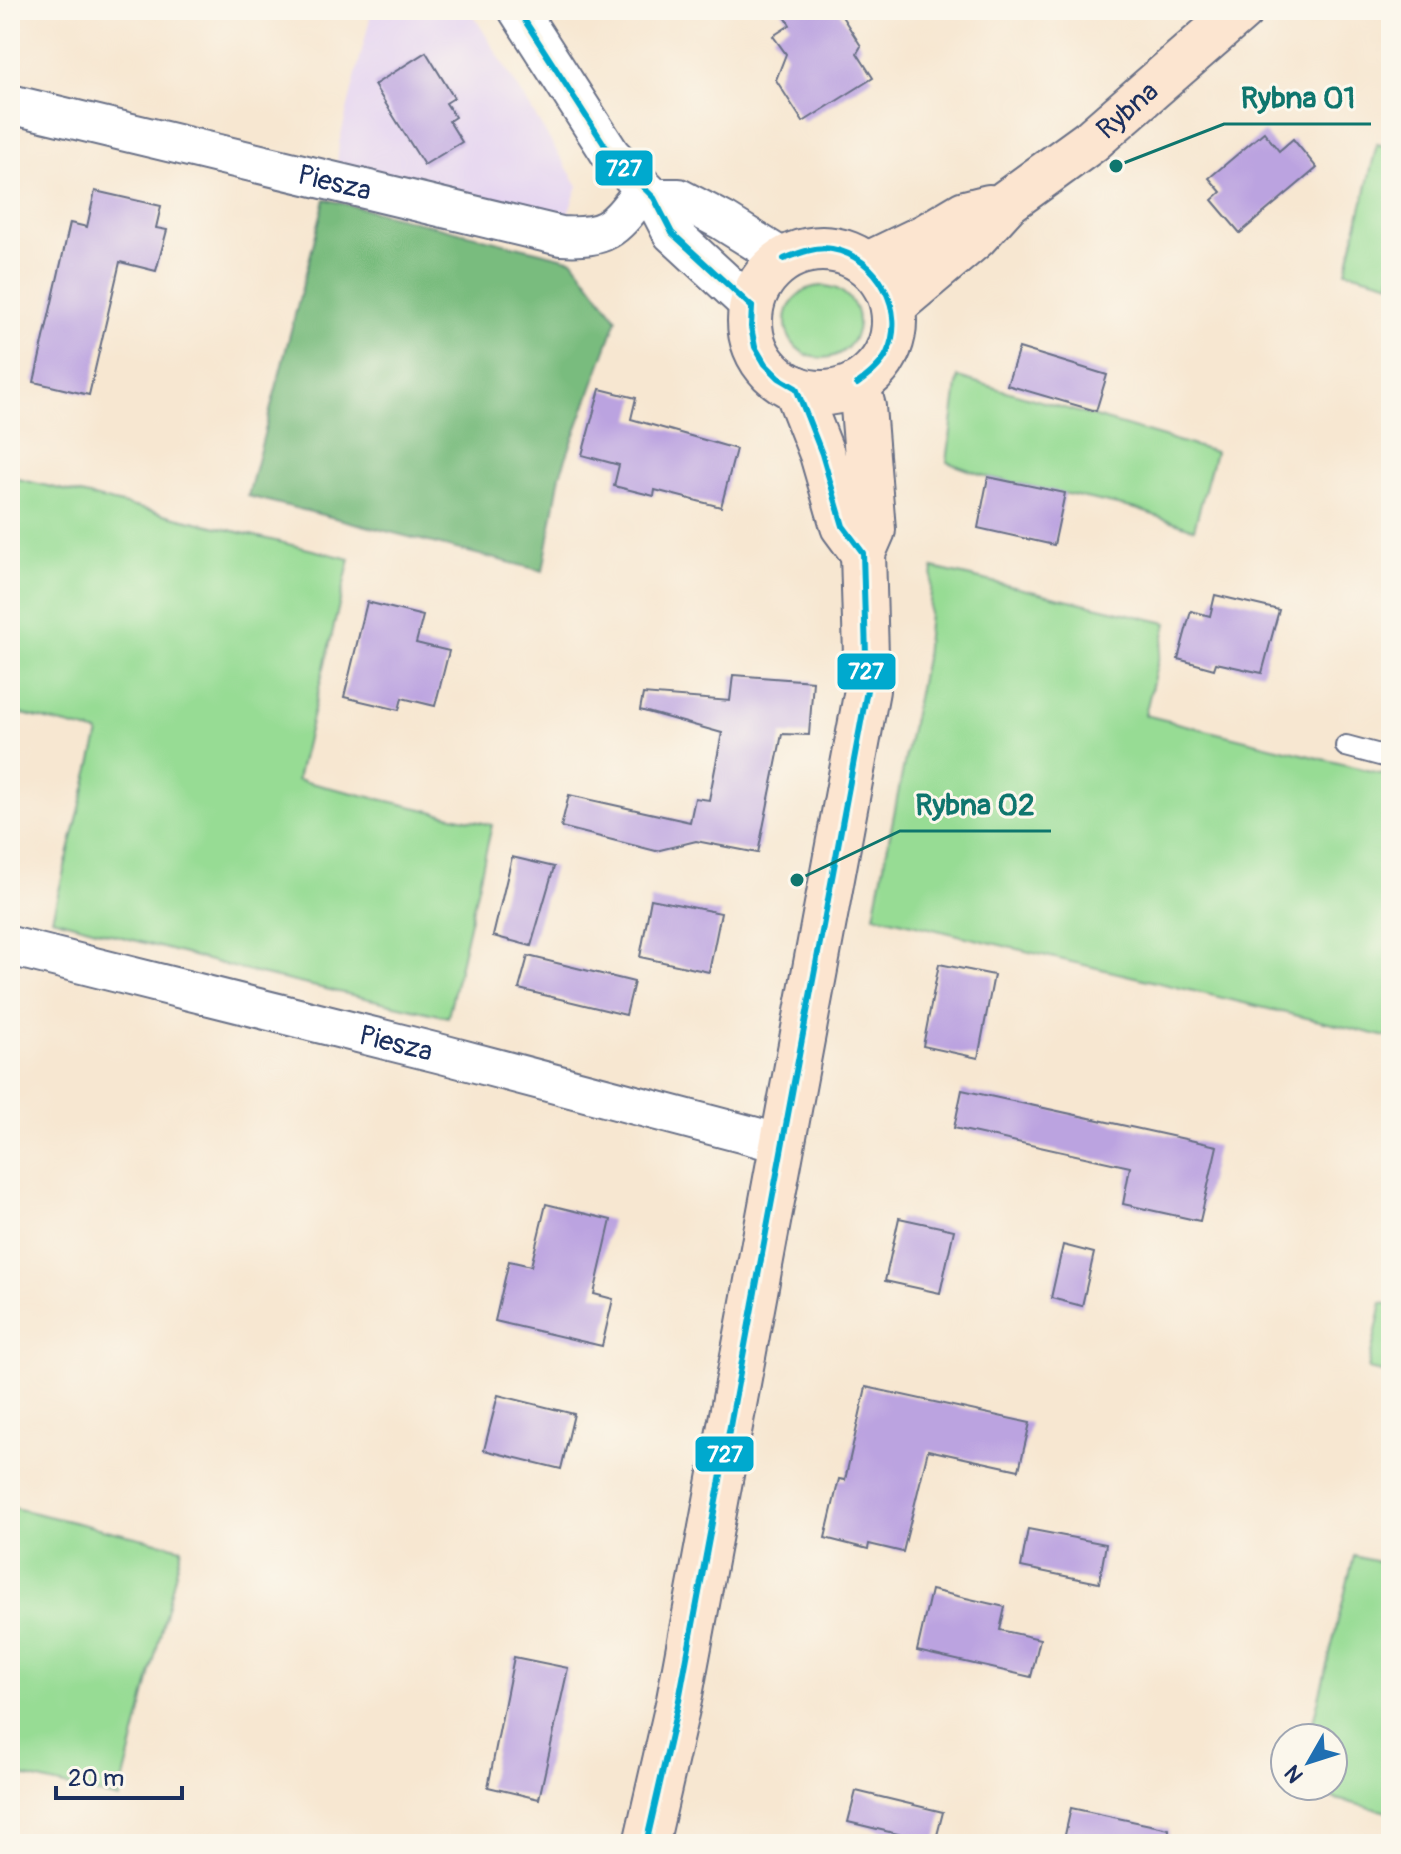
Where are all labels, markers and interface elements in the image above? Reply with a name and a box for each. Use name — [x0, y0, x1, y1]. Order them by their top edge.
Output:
callout: Rybna 01 — [1224, 70, 1371, 124]
street label: Rybna — [1090, 74, 1166, 147]
text: Rybna 01 — [1241, 80, 1355, 117]
line badge: 727 — [594, 149, 654, 187]
text: 727 — [606, 155, 642, 183]
street label: Piesza — [294, 158, 375, 209]
line badge: 727 — [836, 652, 897, 691]
text: 727 — [848, 658, 884, 686]
callout: Rybna 02 — [900, 777, 1051, 831]
text: Rybna 02 — [915, 787, 1035, 824]
street label: Piesza — [355, 1018, 436, 1070]
line badge: 727 — [694, 1435, 755, 1473]
text: 727 — [707, 1441, 743, 1469]
north arrow — [1269, 1722, 1349, 1802]
scale bar — [56, 1750, 182, 1800]
text: N — [1279, 1759, 1310, 1789]
text: 20 m — [68, 1764, 124, 1793]

